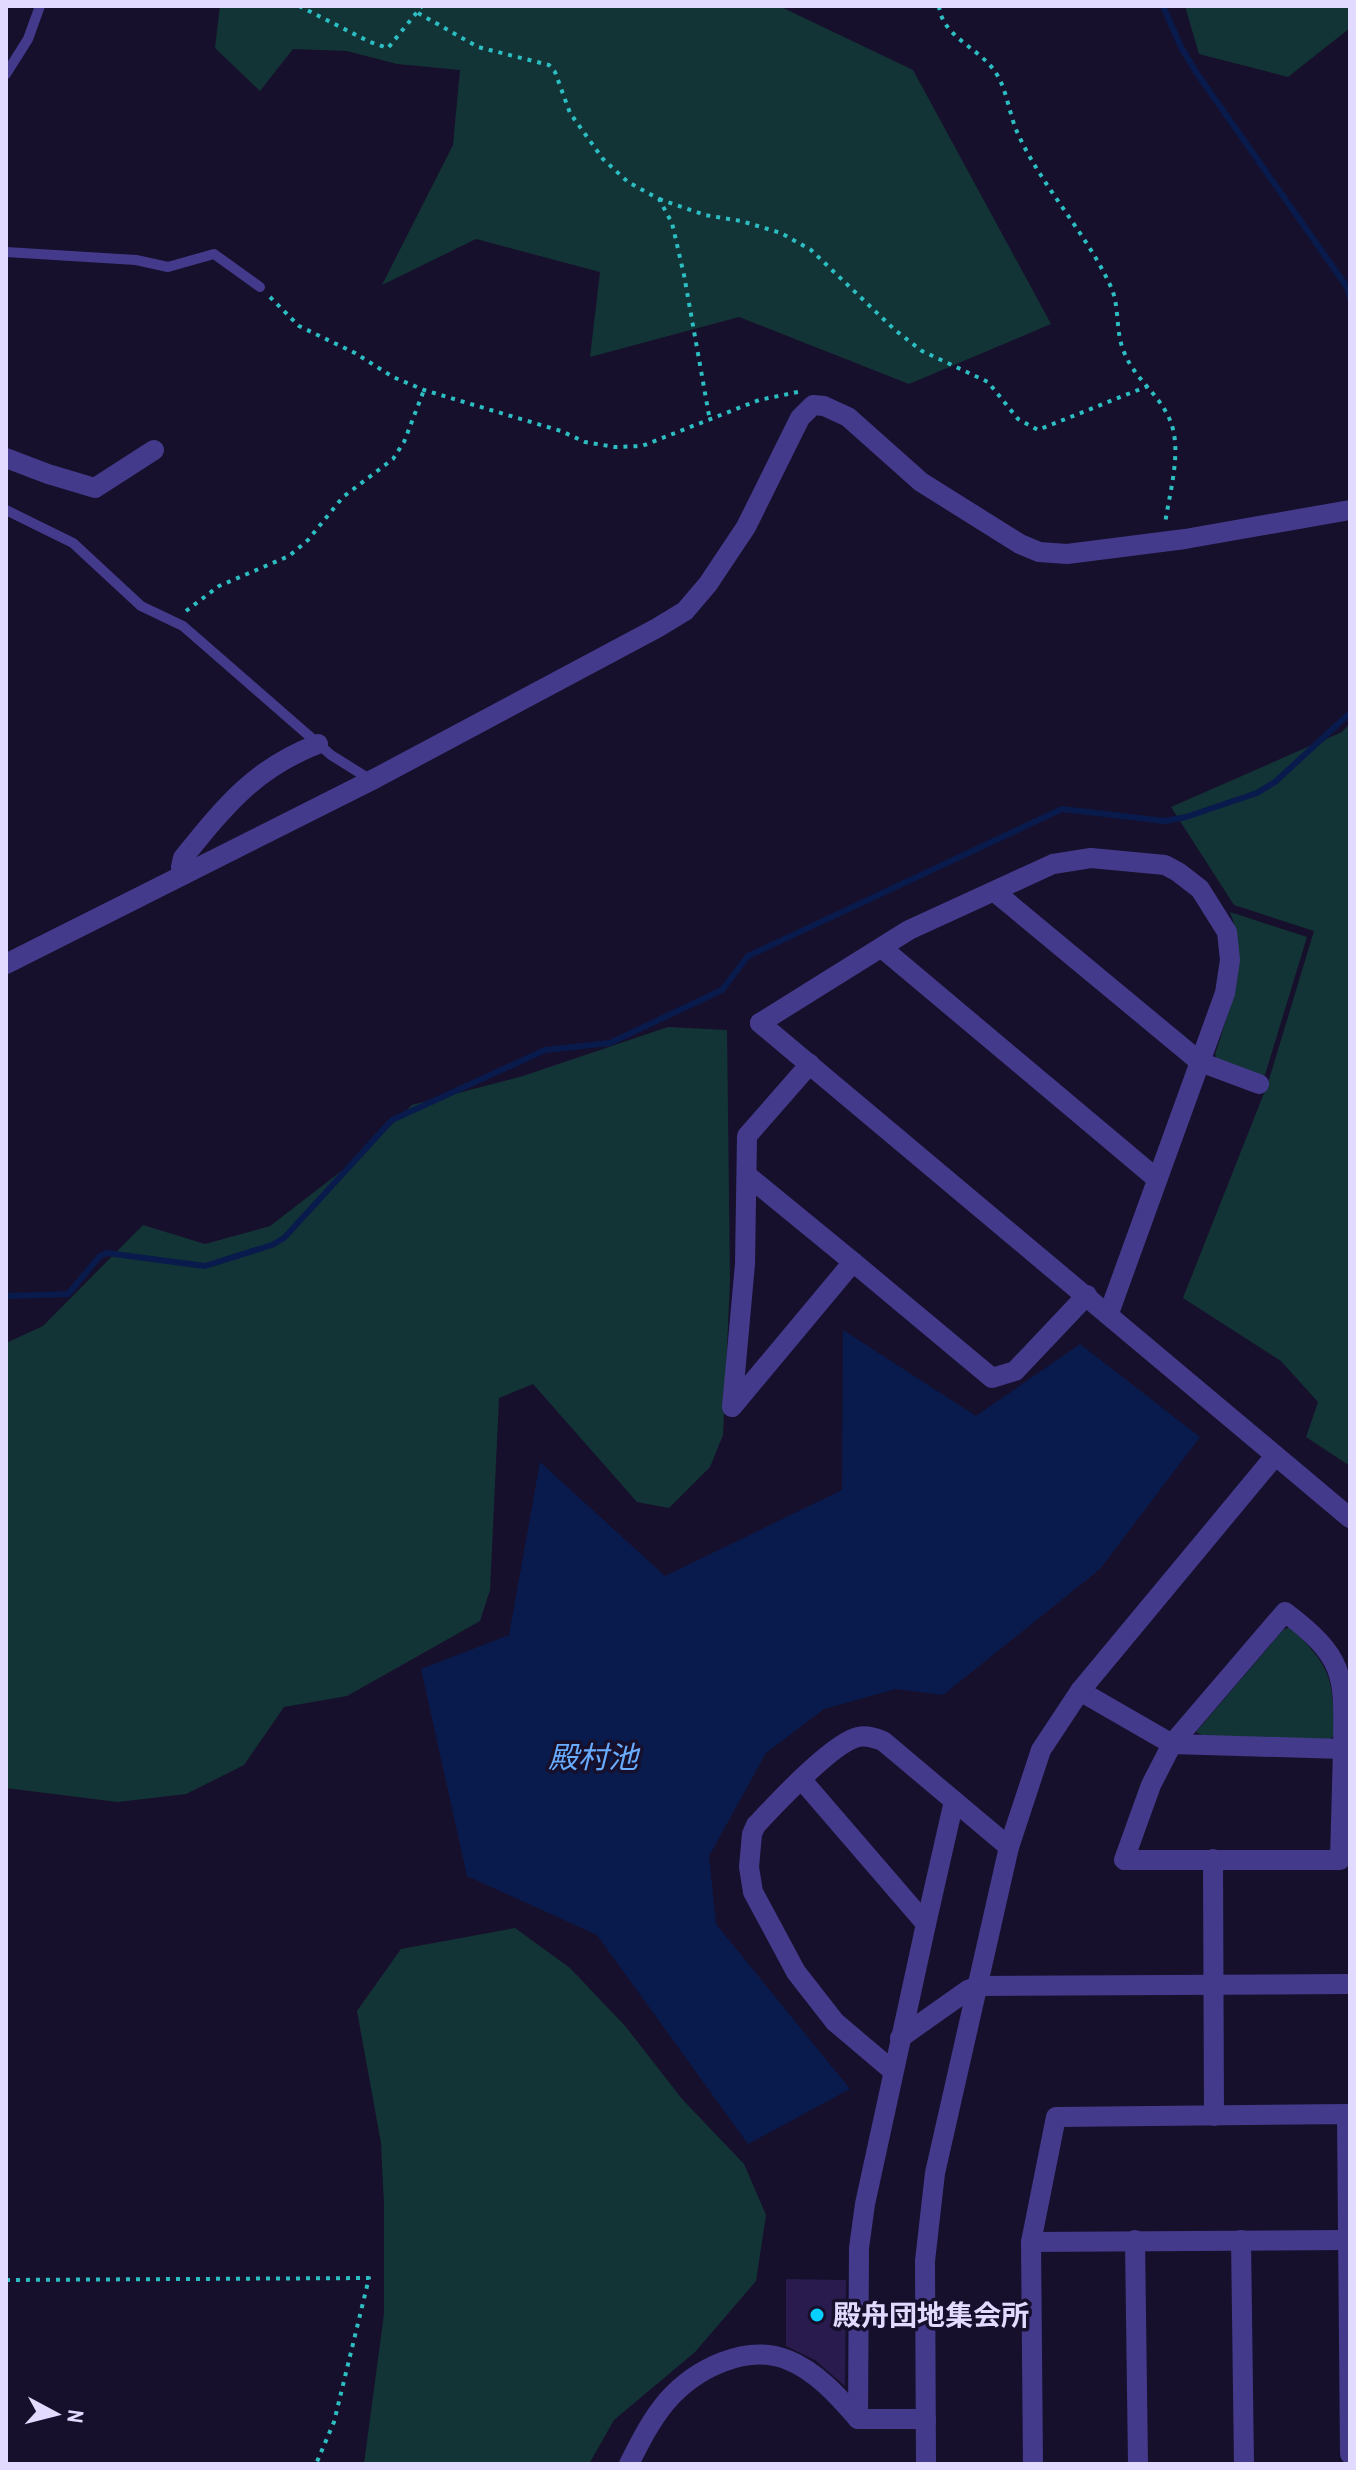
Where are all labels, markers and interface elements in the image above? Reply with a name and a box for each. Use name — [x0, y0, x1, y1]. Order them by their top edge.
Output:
water label: 殿村池 — [548, 1737, 641, 1777]
place label: 殿舟団地集会所 — [833, 2296, 1029, 2334]
marker: 殿舟団地集会所 — [808, 2306, 826, 2324]
north arrow — [16, 2374, 96, 2454]
text: N — [60, 2408, 92, 2425]

